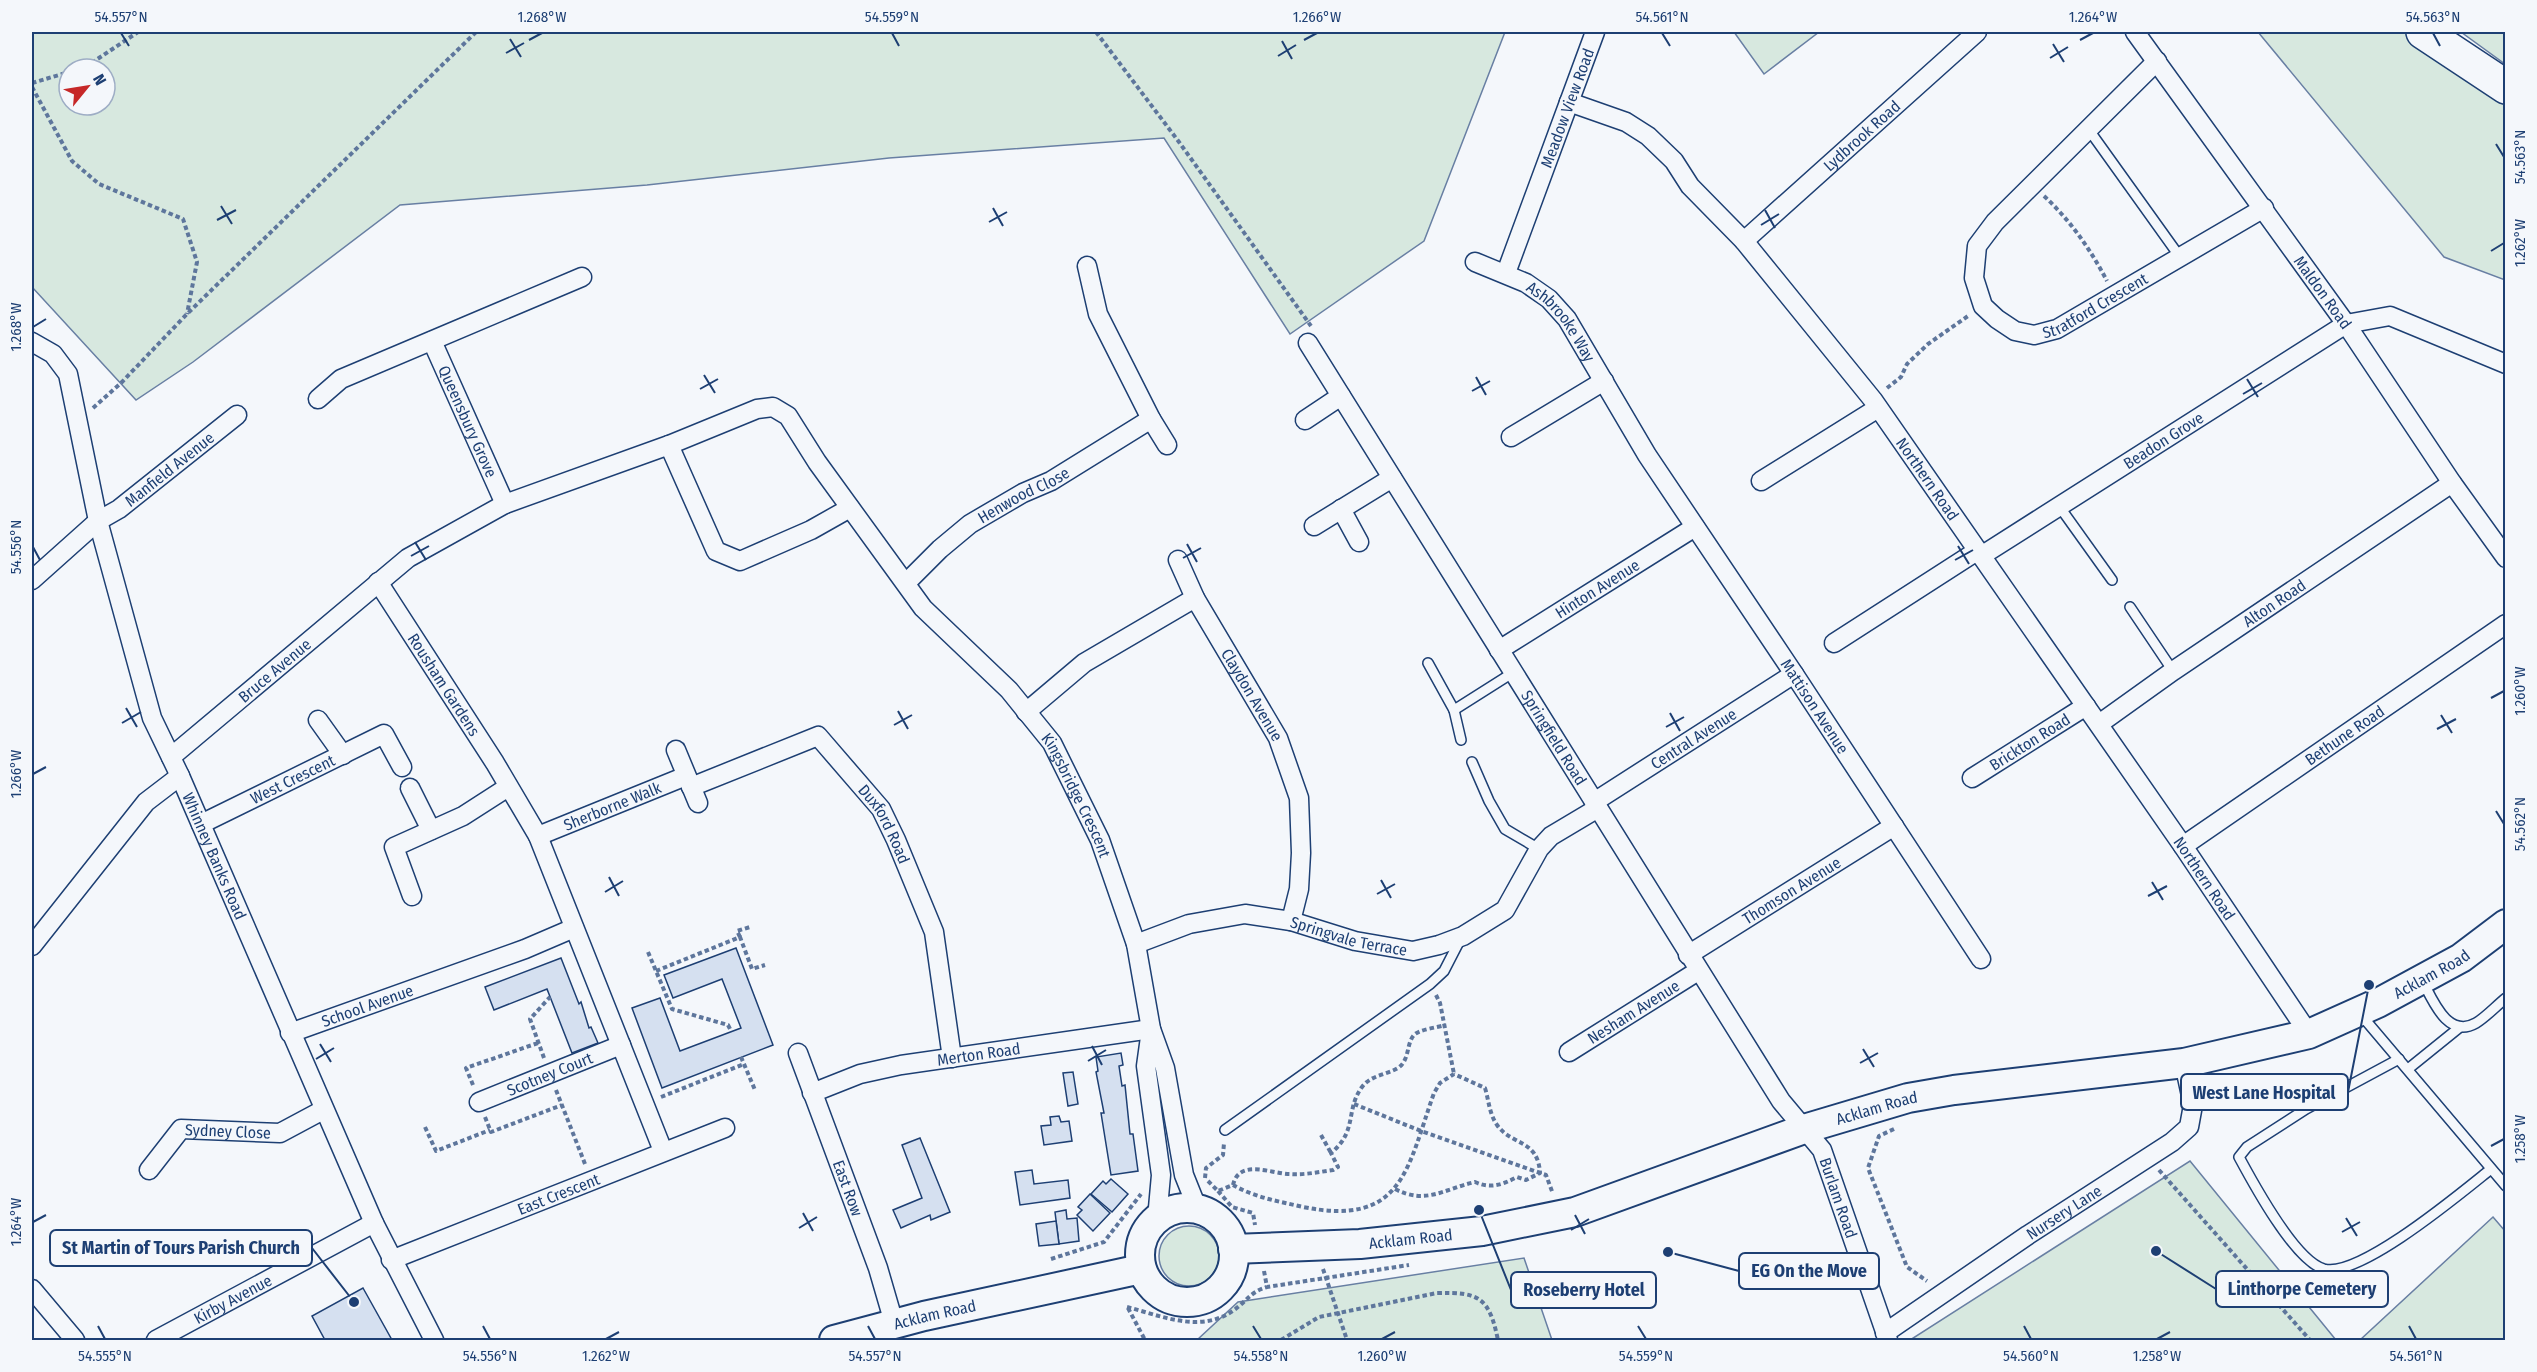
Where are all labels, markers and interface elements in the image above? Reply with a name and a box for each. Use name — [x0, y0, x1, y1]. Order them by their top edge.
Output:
text: 54.557°N — [94, 8, 148, 26]
text: 1.268°W — [518, 8, 566, 26]
text: 54.559°N — [865, 8, 919, 26]
text: 1.266°W — [1293, 8, 1341, 26]
text: 54.561°N — [1635, 8, 1689, 26]
text: 1.264°W — [2069, 8, 2117, 26]
text: 54.563°N — [2406, 8, 2460, 26]
street label: Meadow View Road — [1537, 46, 1598, 170]
north arrow — [57, 57, 117, 117]
text: N — [89, 71, 110, 89]
street label: Lydbrook Road — [1820, 97, 1904, 175]
text: 54.563°N — [2511, 130, 2529, 184]
text: 1.262°W — [2511, 219, 2529, 267]
street label: Maldon Road — [2290, 252, 2355, 333]
street label: Stratford Crescent — [2040, 269, 2152, 342]
street label: Ashbrooke Way — [1523, 277, 1599, 366]
text: 1.268°W — [7, 303, 25, 351]
street label: Queensbury Grove — [434, 363, 501, 481]
street label: Beadon Grove — [2120, 408, 2207, 473]
street label: Manfield Avenue — [121, 428, 218, 511]
street label: Northern Road — [1892, 434, 1963, 524]
street label: Henwood Close — [974, 463, 1073, 527]
text: 54.556°N — [7, 520, 25, 574]
street label: Hinton Avenue — [1552, 555, 1643, 622]
street label: Alton Road — [2239, 575, 2309, 631]
street label: Rousham Gardens — [404, 630, 484, 740]
street label: Bruce Avenue — [234, 635, 315, 706]
street label: Claydon Avenue — [1217, 645, 1287, 745]
street label: Mattison Avenue — [1777, 655, 1853, 757]
text: 1.260°W — [2511, 666, 2529, 716]
street label: Springfield Road — [1517, 687, 1590, 789]
street label: Bethune Road — [2302, 702, 2388, 769]
street label: Central Avenue — [1647, 704, 1740, 773]
street label: Brickton Road — [1986, 710, 2074, 775]
street label: Kingsbridge Crescent — [1037, 729, 1115, 861]
text: 1.266°W — [7, 750, 25, 798]
street label: West Crescent — [248, 750, 339, 808]
street label: Sherborne Walk — [561, 778, 664, 835]
street label: Duxford Road — [854, 781, 914, 867]
street label: Whinney Banks Road — [178, 790, 250, 922]
text: 54.562°N — [2511, 797, 2529, 851]
street label: Northern Road — [2169, 833, 2239, 924]
street label: Thomson Avenue — [1739, 853, 1844, 928]
street label: Springvale Terrace — [1288, 912, 1409, 960]
street label: Acklam Road — [2390, 946, 2474, 1003]
street label: Nesham Avenue — [1584, 976, 1683, 1048]
street label: School Avenue — [319, 981, 416, 1031]
street label: Merton Road — [936, 1039, 1021, 1070]
street label: Scotney Court — [504, 1048, 596, 1100]
callout: West Lane Hospital — [2181, 1074, 2348, 1110]
text: West Lane Hospital — [2193, 1082, 2336, 1104]
street label: Acklam Road — [1834, 1088, 1919, 1129]
text: 1.258°W — [2511, 1115, 2529, 1163]
street label: Sydney Close — [185, 1120, 271, 1143]
street label: Burlam Road — [1815, 1155, 1861, 1241]
street label: East Row — [829, 1158, 867, 1219]
street label: East Crescent — [515, 1169, 603, 1219]
street label: Nursery Lane — [2023, 1181, 2105, 1244]
text: 1.264°W — [7, 1198, 25, 1246]
street label: Acklam Road — [1368, 1225, 1453, 1253]
callout: St Martin of Tours Parish Church — [50, 1230, 312, 1266]
text: St Martin of Tours Parish Church — [62, 1237, 300, 1259]
callout: EG On the Move — [1739, 1253, 1879, 1289]
text: EG On the Move — [1751, 1260, 1867, 1282]
street label: Kirby Avenue — [191, 1271, 275, 1328]
callout: Linthorpe Cemetery — [2216, 1271, 2388, 1307]
callout: Roseberry Hotel — [1511, 1272, 1656, 1308]
text: Linthorpe Cemetery — [2228, 1278, 2377, 1300]
text: Roseberry Hotel — [1523, 1279, 1645, 1301]
street label: Acklam Road — [892, 1296, 978, 1334]
text: 54.555°N — [78, 1347, 132, 1365]
text: 54.556°N — [463, 1347, 517, 1365]
text: 1.262°W — [582, 1347, 630, 1365]
text: 54.557°N — [848, 1347, 902, 1365]
text: 54.558°N — [1234, 1347, 1288, 1365]
text: 1.260°W — [1357, 1347, 1407, 1365]
text: 54.559°N — [1619, 1347, 1673, 1365]
text: 54.560°N — [2003, 1347, 2059, 1365]
text: 1.258°W — [2133, 1347, 2181, 1365]
text: 54.561°N — [2389, 1347, 2443, 1365]

